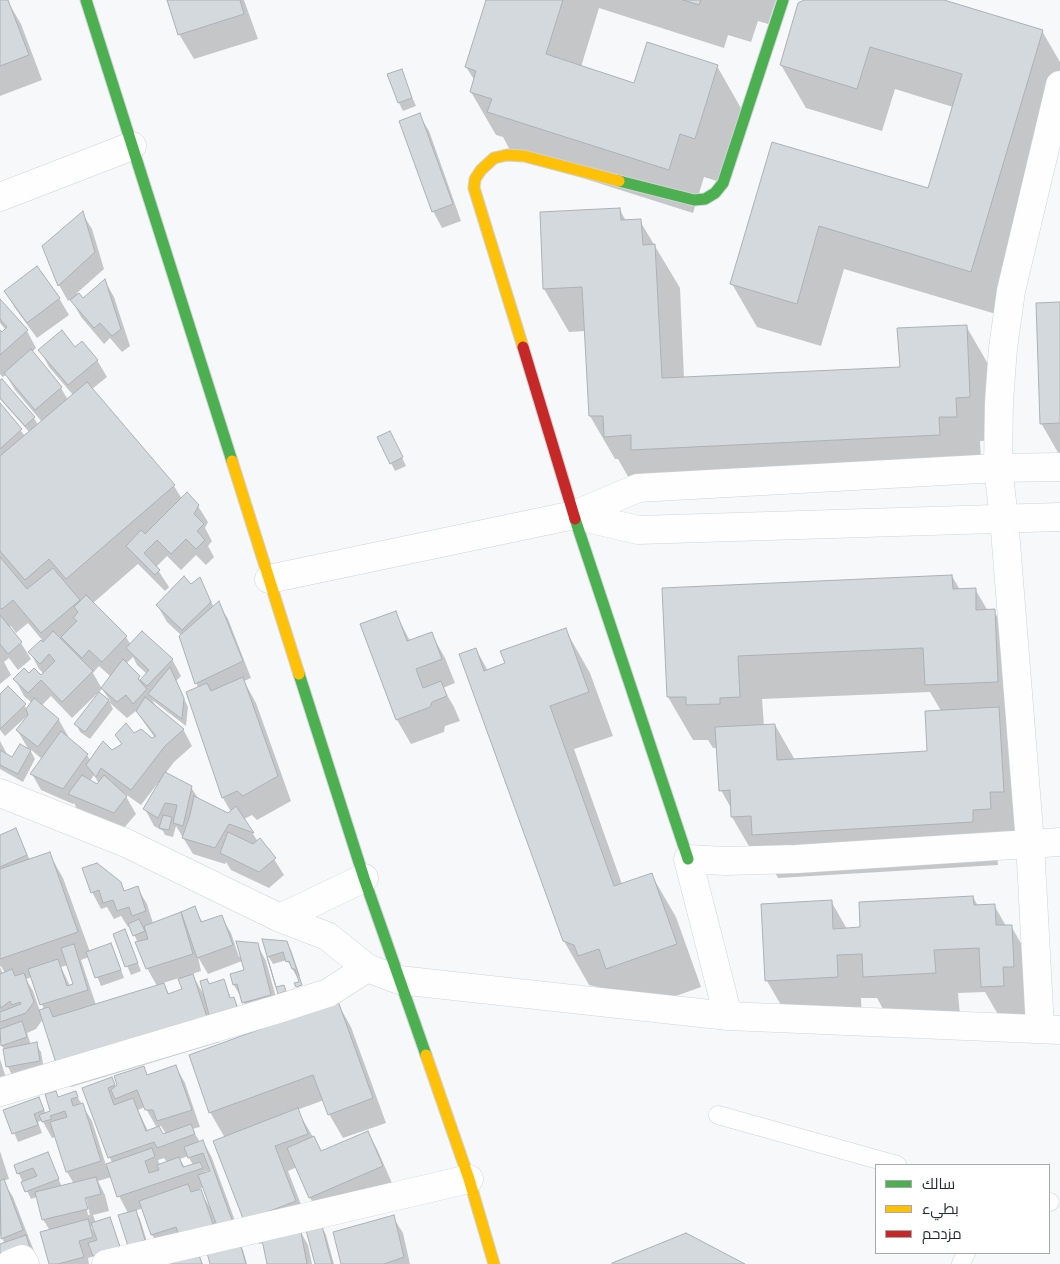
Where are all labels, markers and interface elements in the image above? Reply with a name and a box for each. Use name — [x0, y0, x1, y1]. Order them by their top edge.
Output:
legend — [875, 1164, 1050, 1254]
text: سالك — [922, 1169, 955, 1198]
text: بطيء — [922, 1194, 959, 1223]
text: مزدحم — [922, 1219, 962, 1248]

